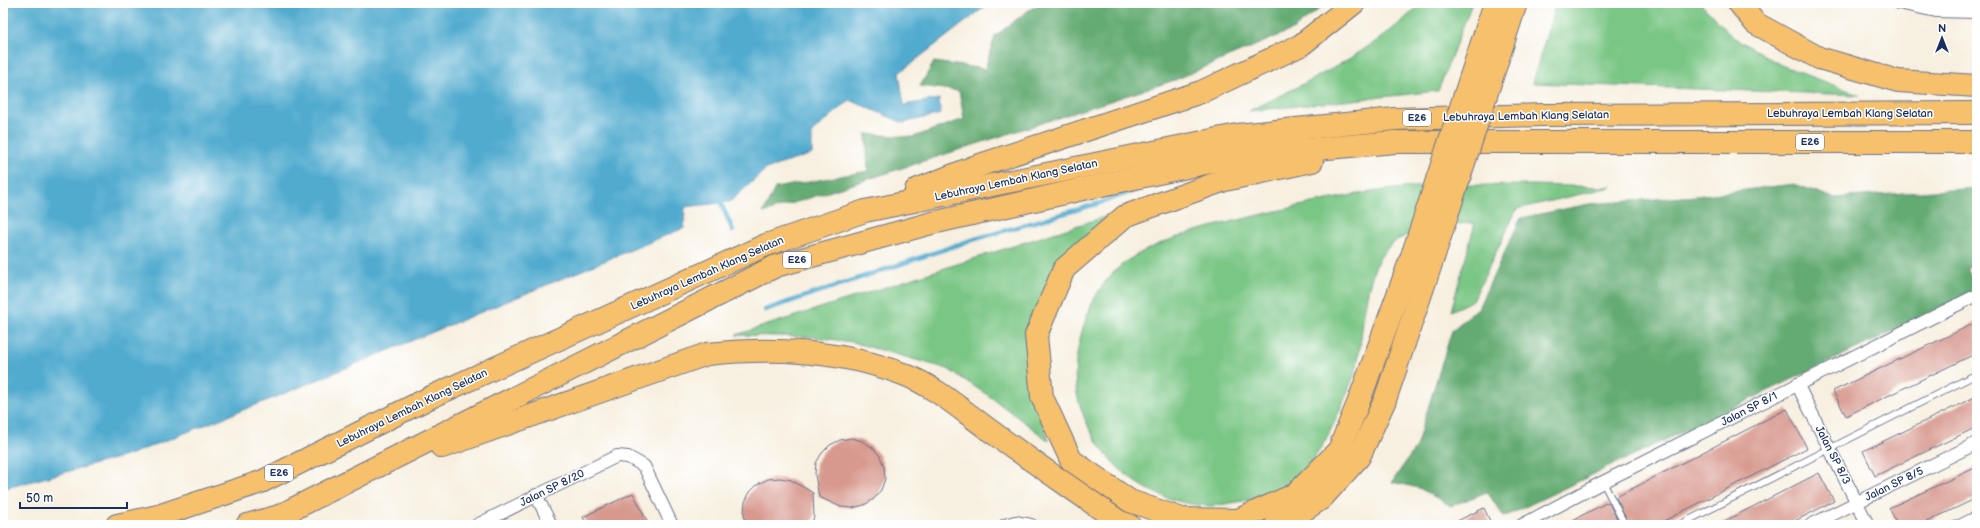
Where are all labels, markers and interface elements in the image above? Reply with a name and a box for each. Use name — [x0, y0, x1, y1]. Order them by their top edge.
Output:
north arrow — [1922, 18, 1962, 58]
text: N — [1938, 22, 1946, 35]
street label: Lebuhraya Lembah Klang Selatan — [1767, 107, 1933, 120]
street label: Lebuhraya Lembah Klang Selatan — [1443, 108, 1609, 124]
road number: E26 — [1403, 110, 1431, 126]
road number: E26 — [1796, 134, 1824, 150]
street label: Lebuhraya Lembah Klang Selatan — [933, 156, 1099, 204]
street label: Lebuhraya Lembah Klang Selatan — [628, 233, 786, 313]
road number: E26 — [783, 252, 811, 268]
street label: Lebuhraya Lembah Klang Selatan — [335, 366, 489, 450]
street label: Jalan SP 8/1 — [1719, 389, 1779, 429]
street label: Jalan SP 8/3 — [1813, 424, 1853, 487]
street label: Jalan SP 8/5 — [1863, 464, 1925, 504]
road number: E26 — [265, 465, 293, 481]
street label: Jalan SP 8/20 — [518, 467, 587, 509]
scale bar — [20, 484, 127, 510]
text: 50 m — [26, 491, 53, 506]

